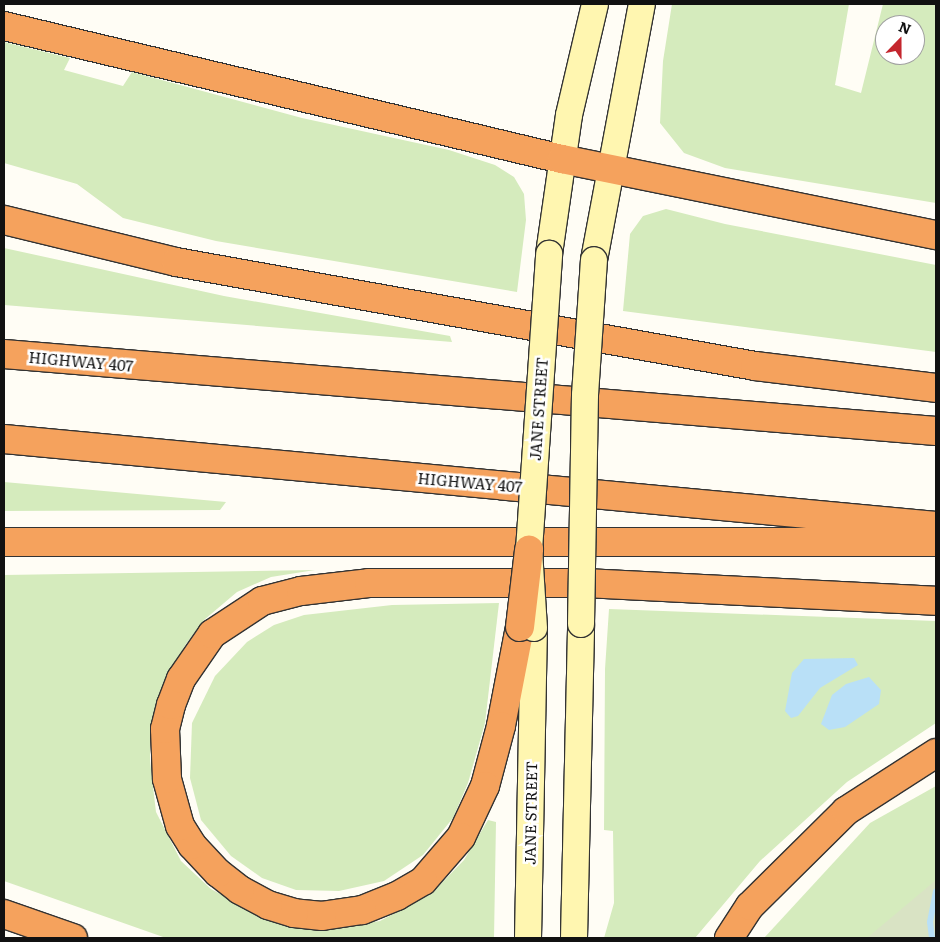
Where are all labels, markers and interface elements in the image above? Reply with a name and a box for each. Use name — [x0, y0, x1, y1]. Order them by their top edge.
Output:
north arrow — [875, 15, 925, 65]
text: N — [896, 16, 914, 38]
street label: HIGHWAY 407 — [28, 347, 134, 375]
street label: JANE STREET — [525, 357, 551, 461]
street label: HIGHWAY 407 — [417, 468, 523, 496]
street label: JANE STREET — [520, 761, 540, 865]

